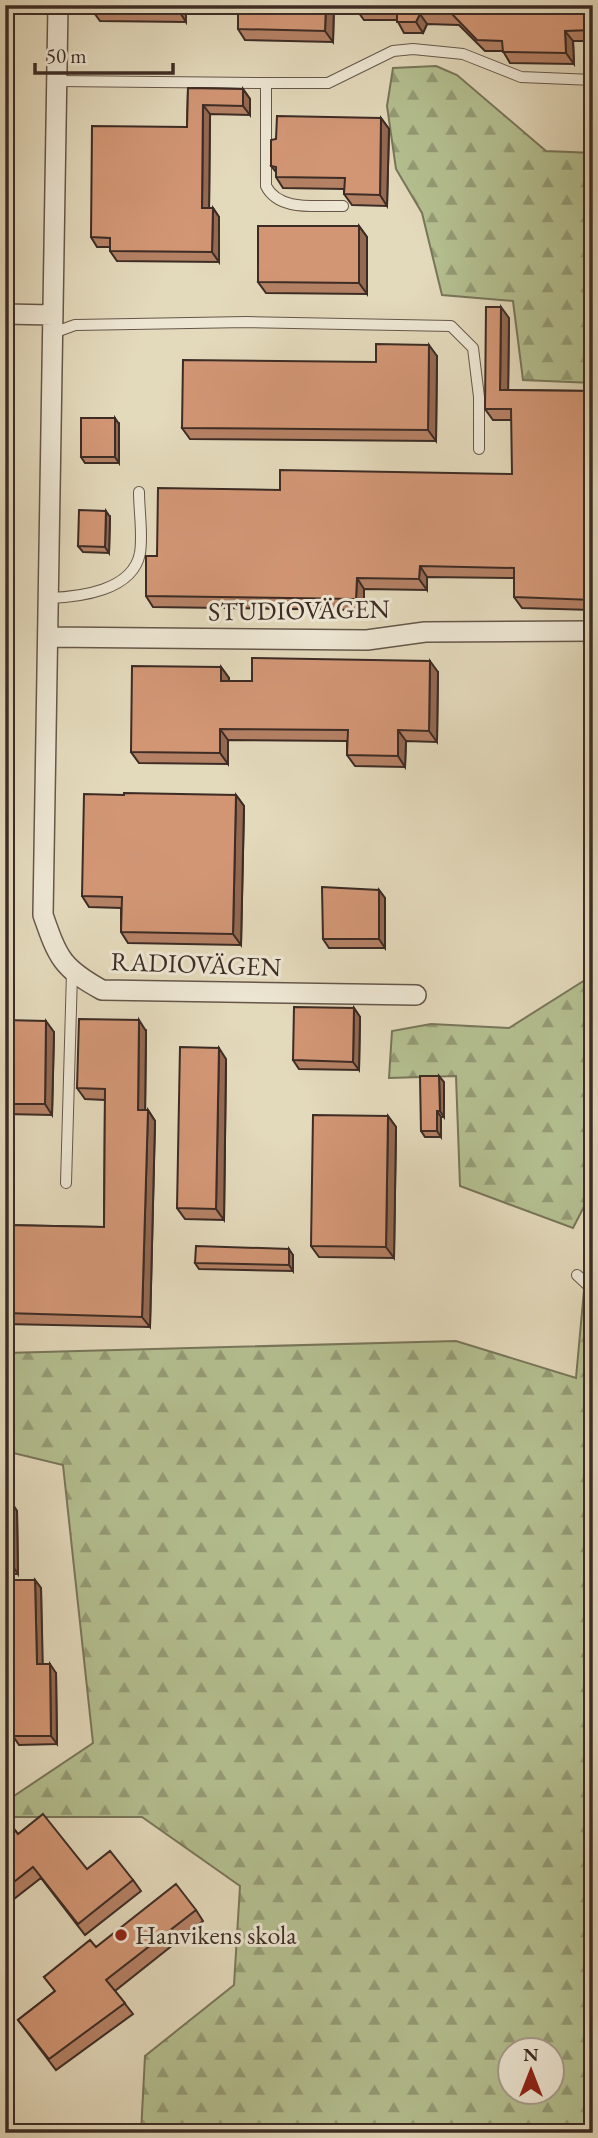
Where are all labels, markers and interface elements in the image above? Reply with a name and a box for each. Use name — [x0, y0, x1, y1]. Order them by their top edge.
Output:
scale bar — [35, 32, 173, 76]
text: 50 m — [46, 42, 87, 69]
street label: STUDIOVÄGEN — [208, 591, 390, 629]
street label: RADIOVÄGEN — [110, 944, 282, 984]
place label: Hanvikens skola — [135, 1918, 297, 1952]
marker: Hanvikens skola — [113, 1927, 129, 1943]
north arrow — [496, 2036, 566, 2106]
text: N — [523, 2042, 539, 2067]

